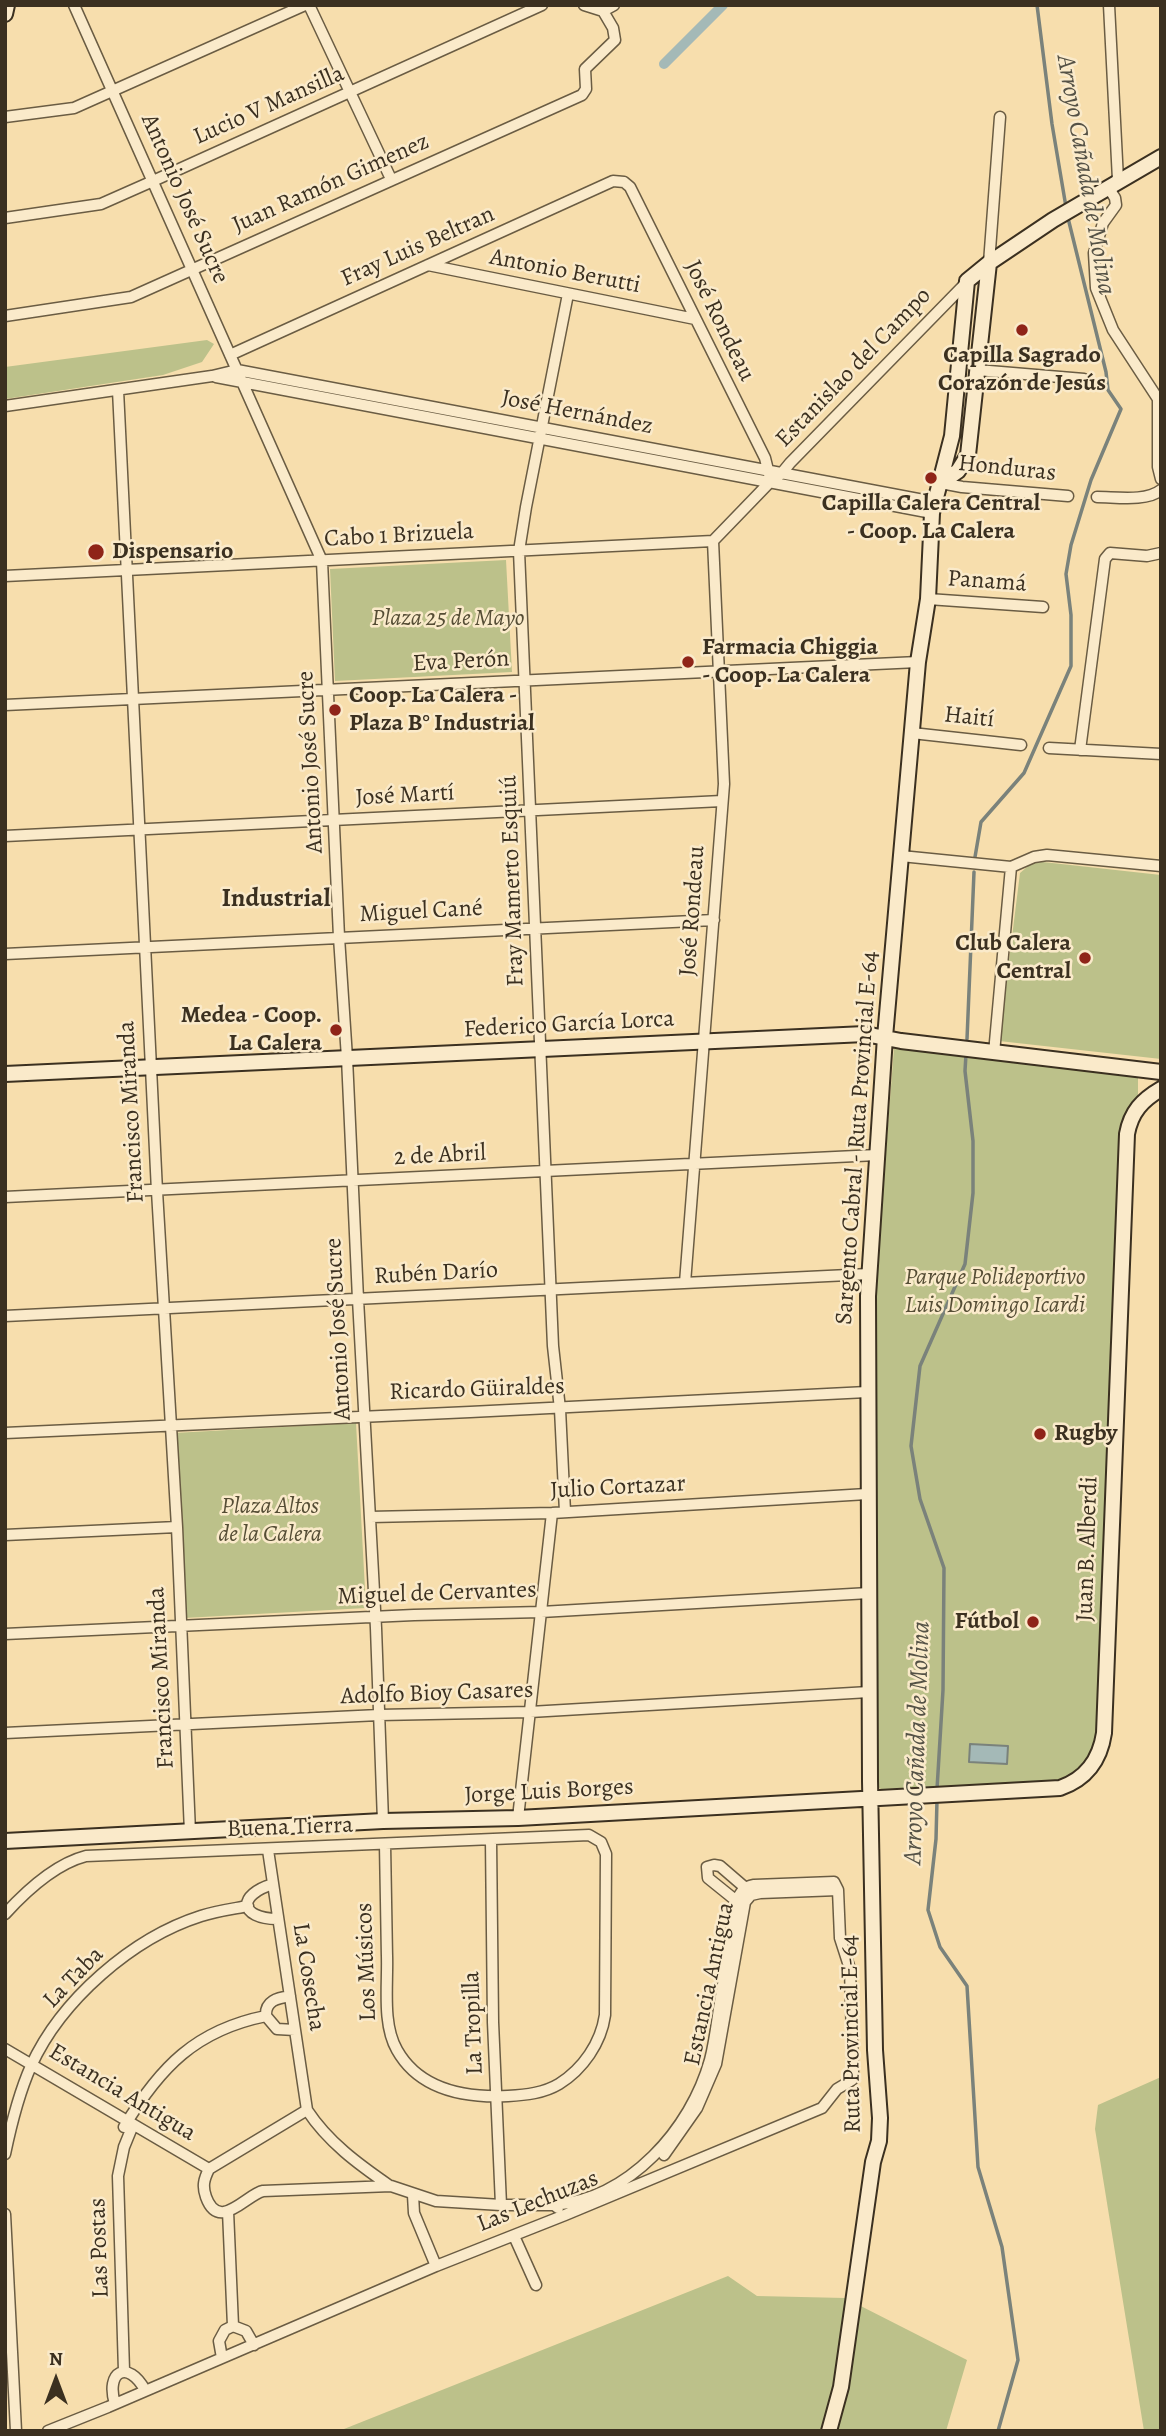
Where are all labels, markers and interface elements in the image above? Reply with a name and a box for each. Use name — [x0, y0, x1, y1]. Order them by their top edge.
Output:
water label: Arroyo Cañada de Molina — [1049, 52, 1121, 298]
street label: Lucio V Mansilla — [189, 60, 349, 152]
street label: Antonio José Sucre — [134, 110, 234, 288]
street label: Juan Ramón Gimenez — [228, 128, 434, 240]
street label: Fray Luis Beltran — [337, 200, 499, 294]
street label: Antonio Berutti — [487, 243, 643, 301]
street label: José Rondeau — [677, 256, 761, 386]
street label: Estanislao del Campo — [770, 282, 938, 454]
marker: Capilla Sagrado Corazón de Jesús — [1014, 322, 1030, 338]
place label: Capilla Sagrado Corazón de Jesús — [938, 342, 1106, 398]
street label: José Hernández — [499, 384, 655, 442]
street label: Honduras — [957, 450, 1057, 488]
marker: Capilla Calera Central - Coop. La Calera — [923, 470, 939, 486]
place label: Capilla Calera Central - Coop. La Calera — [822, 490, 1040, 546]
street label: Cabo 1 Brizuela — [323, 518, 475, 554]
place label: Dispensario — [112, 538, 233, 566]
marker: Dispensario — [86, 542, 106, 562]
street label: Panamá — [946, 565, 1028, 599]
park label: Plaza 25 de Mayo — [371, 605, 525, 633]
place label: Farmacia Chiggia - Coop. La Calera — [702, 634, 878, 690]
street label: Eva Perón — [412, 645, 510, 679]
marker: Farmacia Chiggia - Coop. La Calera — [680, 654, 696, 670]
street label: Antonio José Sucre — [292, 670, 330, 854]
place label: Coop. La Calera - Plaza B° Industrial — [349, 682, 535, 738]
street label: Haití — [943, 701, 995, 735]
marker: Coop. La Calera - Plaza B° Industrial — [327, 702, 343, 718]
street label: Fray Mamerto Esquiú — [495, 775, 531, 987]
street label: José Martí — [355, 779, 455, 813]
street label: José Rondeau — [674, 845, 712, 977]
district label: Industrial — [221, 884, 331, 916]
street label: Miguel Cané — [359, 894, 483, 930]
place label: Club Calera Central — [955, 930, 1071, 986]
street label: Sargento Cabral - Ruta Provincial E-64 — [831, 950, 885, 1326]
marker: Club Calera Central — [1077, 950, 1093, 966]
place label: Medea - Coop. La Calera — [181, 1002, 322, 1058]
street label: Federico García Lorca — [463, 1005, 675, 1045]
street label: Francisco Miranda — [113, 1020, 151, 1204]
marker: Medea - Coop. La Calera — [328, 1022, 344, 1038]
street label: 2 de Abril — [393, 1139, 487, 1173]
street label: Antonio José Sucre — [320, 1237, 358, 1421]
street label: Rubén Darío — [373, 1256, 499, 1292]
park label: Parque Polideportivo Luis Domingo Icardi — [905, 1264, 1085, 1320]
street label: Ricardo Güiraldes — [389, 1373, 565, 1407]
place label: Rugby — [1054, 1420, 1117, 1448]
marker: Rugby — [1032, 1426, 1048, 1442]
street label: Julio Cortazar — [550, 1470, 686, 1506]
street label: Juan B. Alberdi — [1071, 1476, 1105, 1622]
park label: Plaza Altos de la Calera — [218, 1493, 322, 1549]
street label: Miguel de Cervantes — [337, 1576, 537, 1612]
street label: Francisco Miranda — [143, 1586, 181, 1770]
place label: Fútbol — [954, 1608, 1019, 1636]
marker: Fútbol — [1025, 1614, 1041, 1630]
water label: Arroyo Cañada de Molina — [898, 1621, 938, 1865]
street label: Adolfo Bioy Casares — [340, 1676, 534, 1712]
street label: Jorge Luis Borges — [464, 1773, 634, 1811]
street label: Buena Tierra — [226, 1811, 354, 1845]
street label: Estancia Antigua — [679, 1900, 741, 2068]
street label: Los Músicos — [351, 1902, 383, 2022]
street label: La Cosecha — [285, 1921, 331, 2033]
street label: Ruta Provincial E-64 — [836, 1935, 868, 2133]
street label: La Taba — [38, 1941, 110, 2015]
street label: La Tropilla — [458, 1971, 490, 2075]
street label: Estancia Antigua — [43, 2038, 201, 2148]
street label: Las Lechuzas — [473, 2165, 603, 2239]
street label: Las Postas — [84, 2197, 116, 2299]
north arrow — [21, 2345, 91, 2415]
text: N — [49, 2346, 63, 2372]

